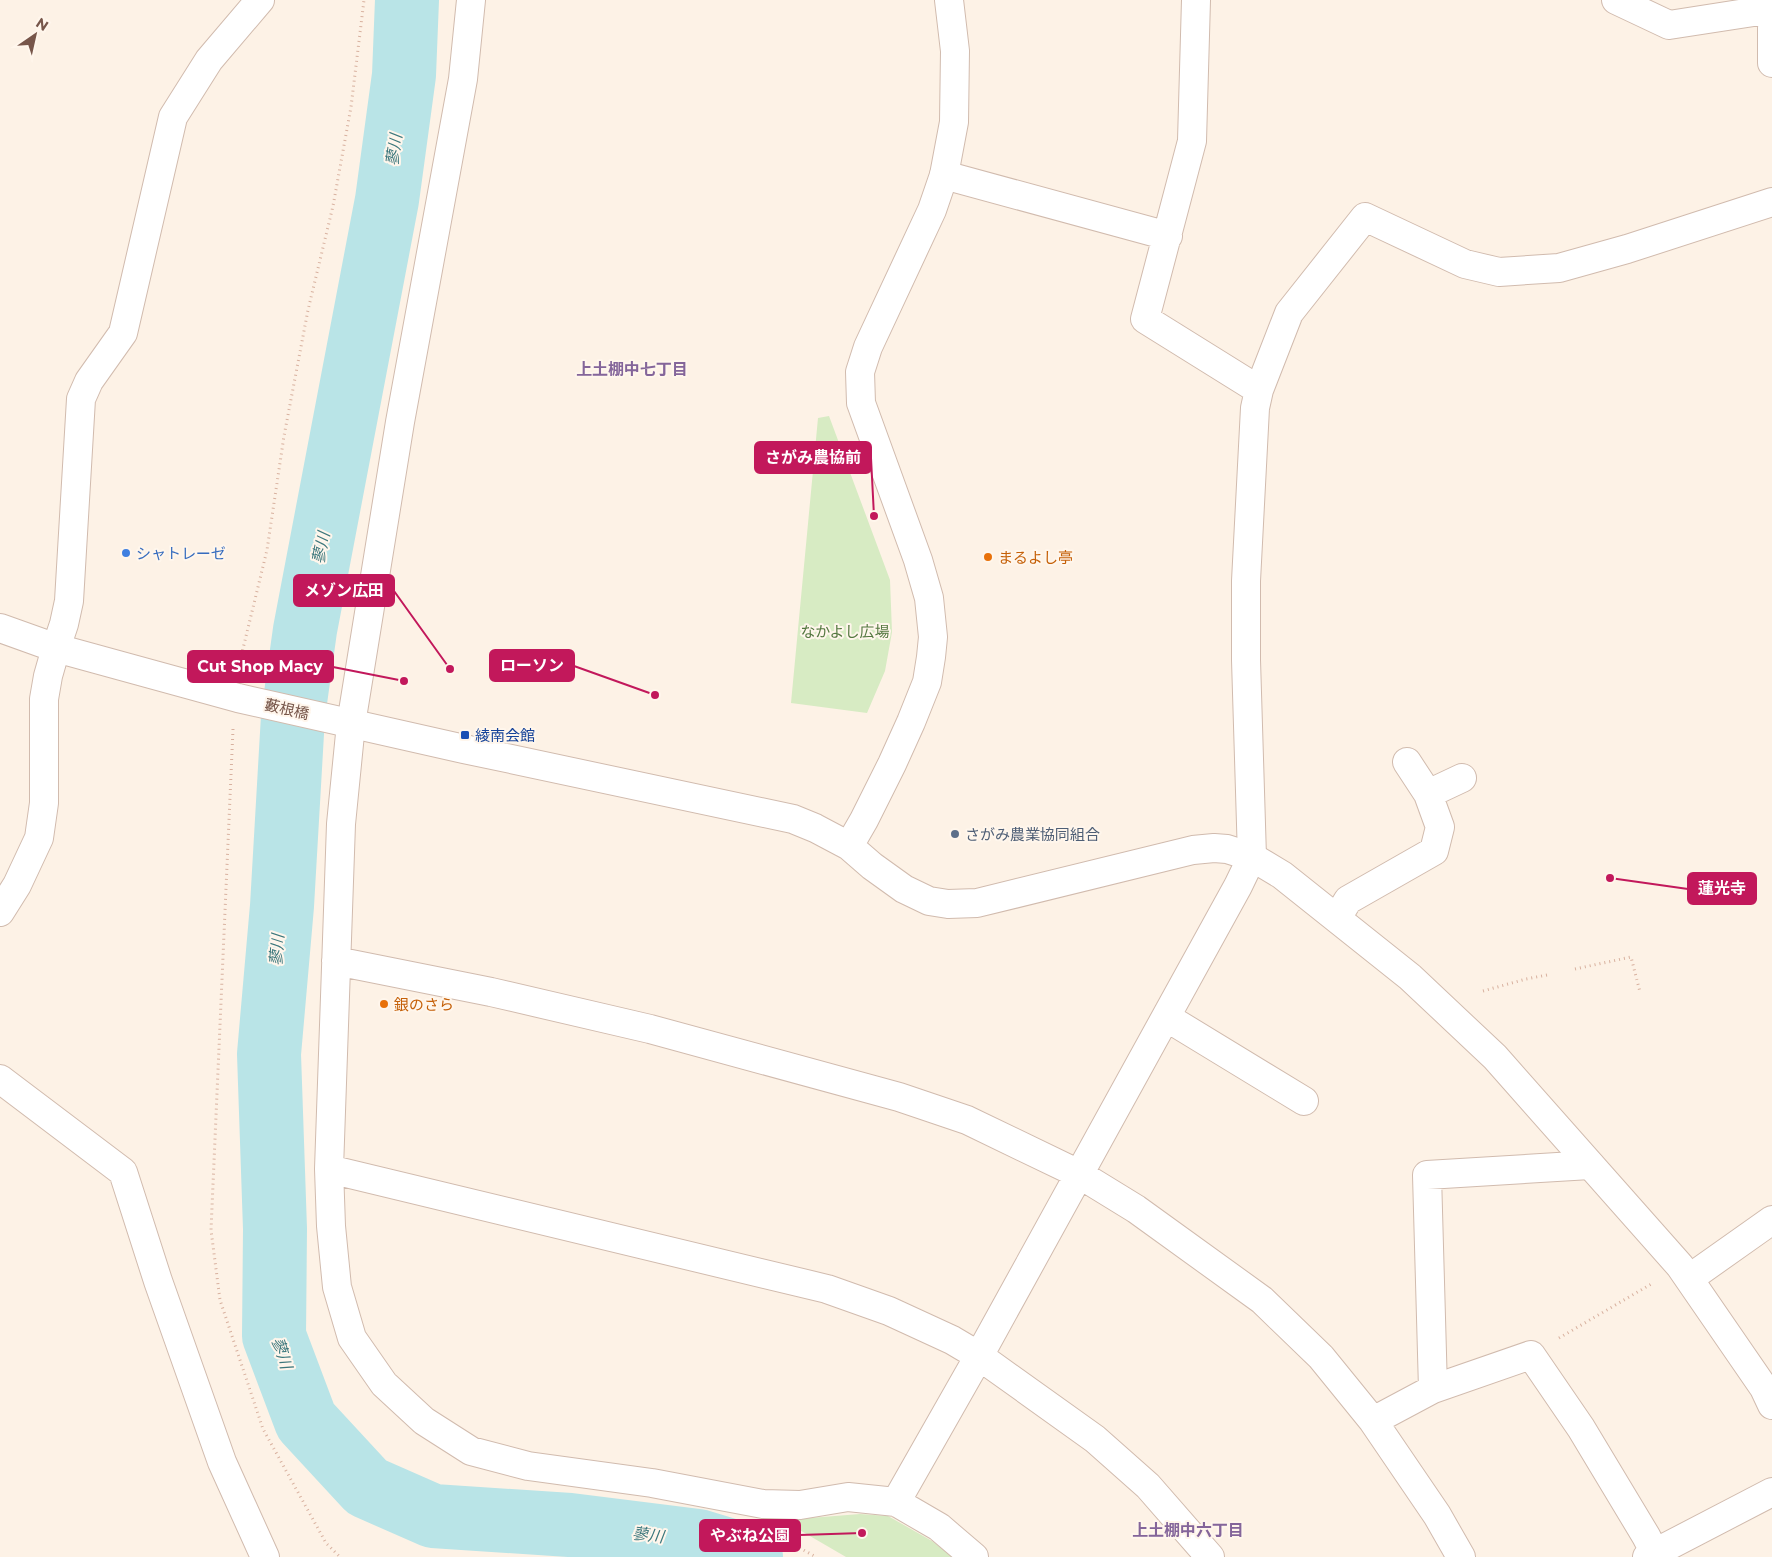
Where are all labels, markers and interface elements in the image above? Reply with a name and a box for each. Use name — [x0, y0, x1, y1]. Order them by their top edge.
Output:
north arrow — [10, 10, 60, 60]
text: N — [33, 14, 52, 35]
water label: 蓼川 — [382, 131, 406, 167]
district label: 上土棚中七丁目 — [576, 360, 688, 379]
callout: さがみ農協前 — [755, 442, 871, 473]
text: さがみ農協前 — [765, 448, 861, 467]
water label: 蓼川 — [309, 529, 334, 566]
place label: シャトレーゼ — [136, 544, 226, 563]
marker: シャトレーゼ — [120, 547, 132, 559]
place label: まるよし亭 — [998, 548, 1073, 567]
marker: まるよし亭 — [982, 551, 994, 563]
callout: メゾン広田 — [294, 575, 394, 606]
text: メゾン広田 — [304, 581, 384, 600]
park label: なかよし広場 — [800, 622, 890, 641]
callout: ローソン — [490, 650, 574, 681]
callout: Cut Shop Macy — [188, 651, 333, 682]
text: ローソン — [500, 656, 564, 675]
text: Cut Shop Macy — [197, 657, 323, 676]
street label: 藪根橋 — [263, 695, 311, 723]
place label: 綾南会館 — [475, 726, 535, 745]
marker: 綾南会館 — [459, 729, 471, 741]
place label: さがみ農業協同組合 — [965, 825, 1100, 844]
marker: さがみ農業協同組合 — [949, 828, 961, 840]
callout: 蓮光寺 — [1688, 873, 1756, 904]
text: 蓮光寺 — [1698, 879, 1746, 898]
water label: 蓼川 — [266, 931, 288, 967]
place label: 銀のさら — [394, 995, 454, 1014]
marker: 銀のさら — [378, 998, 390, 1010]
water label: 蓼川 — [268, 1335, 297, 1373]
callout: やぶね公園 — [700, 1520, 800, 1551]
district label: 上土棚中六丁目 — [1132, 1521, 1244, 1540]
water label: 蓼川 — [631, 1524, 667, 1547]
text: やぶね公園 — [710, 1526, 790, 1545]

